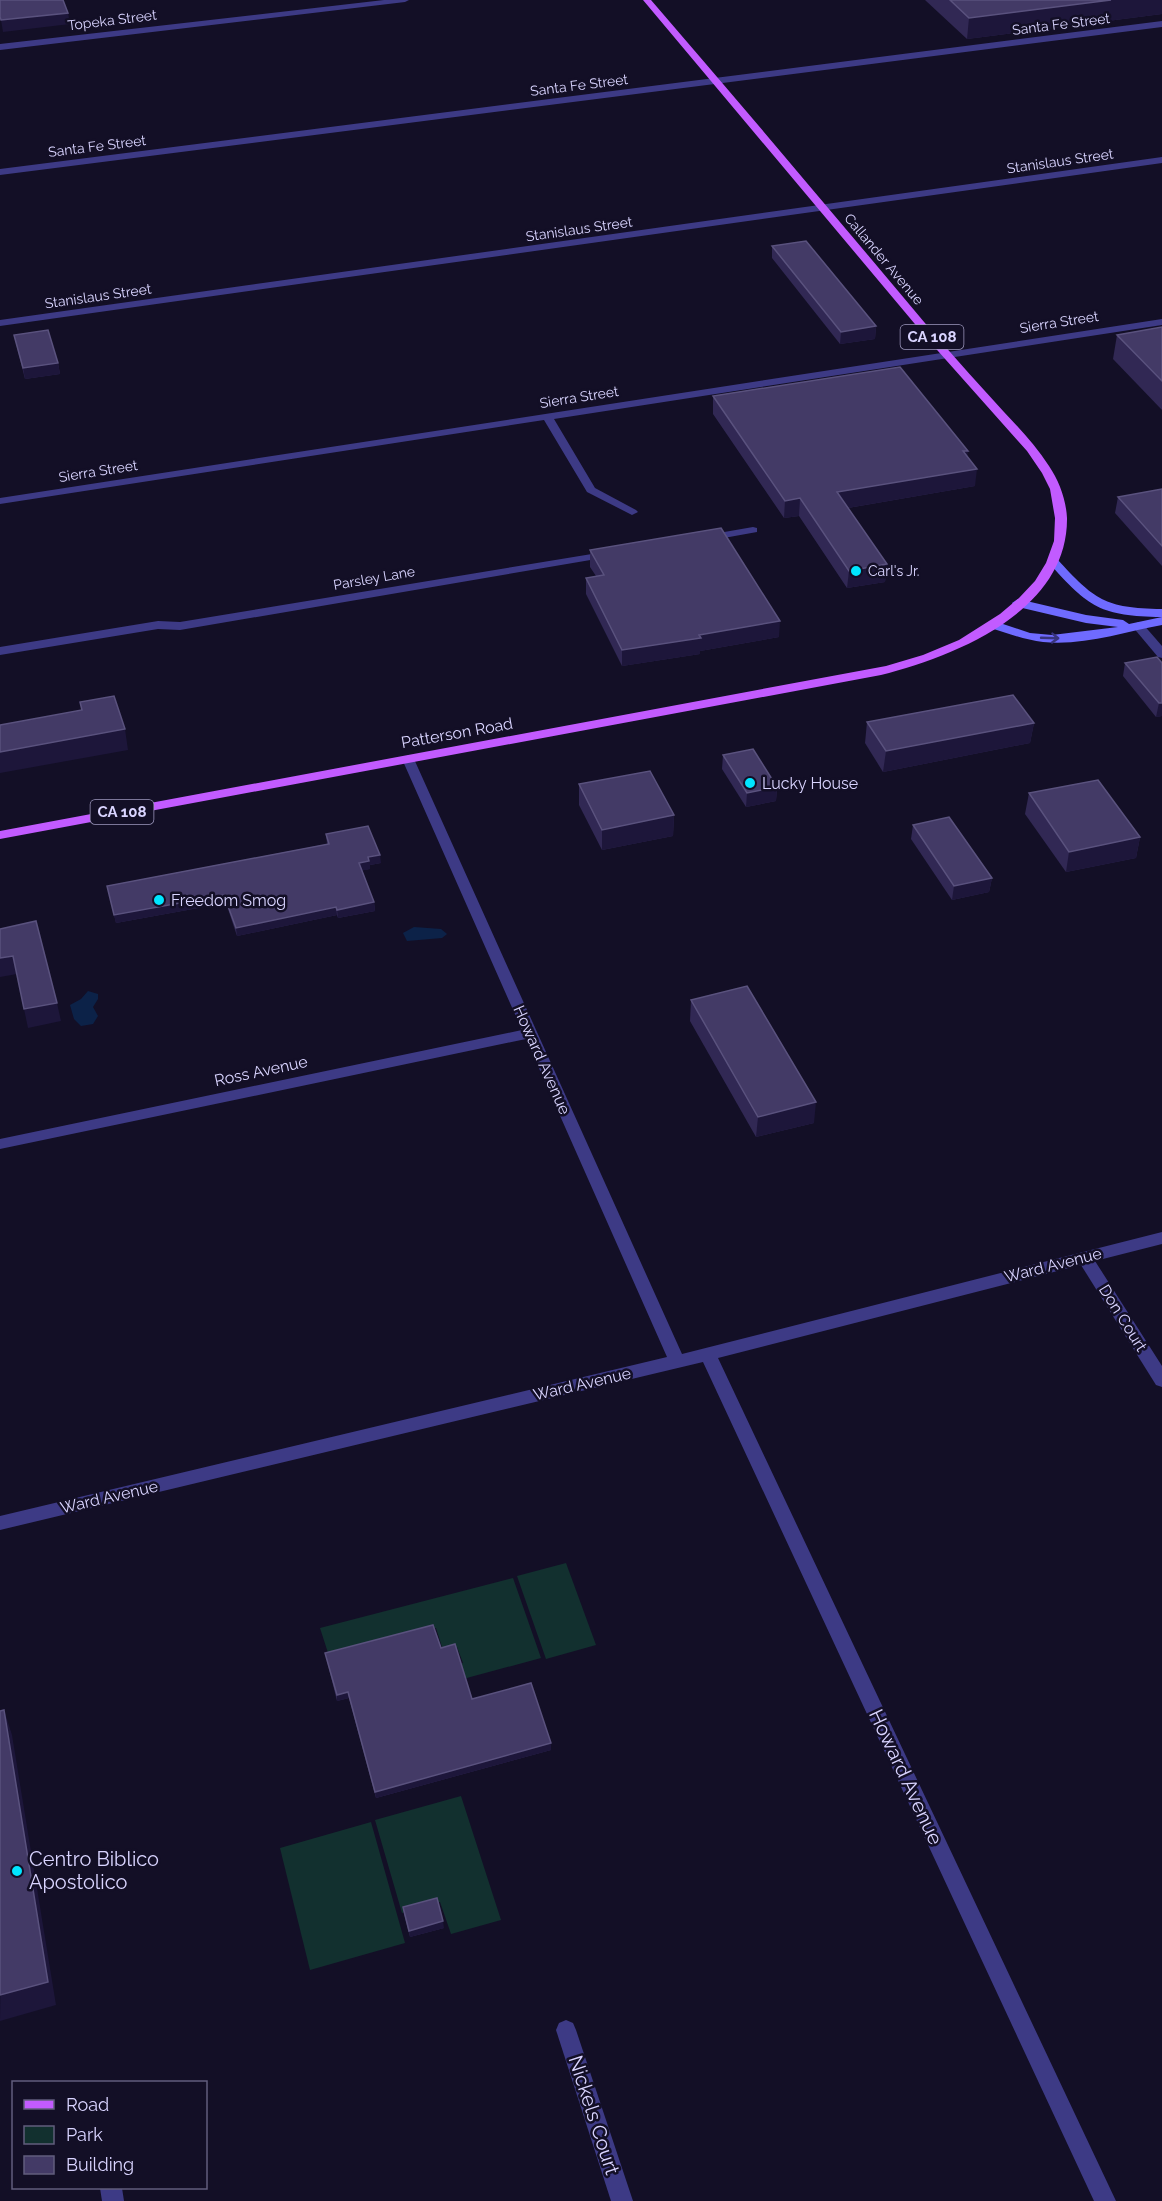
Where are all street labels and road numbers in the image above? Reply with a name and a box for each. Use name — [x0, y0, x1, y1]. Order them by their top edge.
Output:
street label: Topeka Street — [67, 7, 158, 33]
street label: Santa Fe Street — [1011, 10, 1111, 38]
street label: Santa Fe Street — [529, 71, 629, 99]
street label: Santa Fe Street — [47, 132, 147, 160]
street label: Stanislaus Street — [1006, 146, 1115, 176]
street label: Callander Avenue — [841, 210, 927, 308]
street label: Stanislaus Street — [525, 214, 634, 244]
street label: Stanislaus Street — [44, 281, 153, 311]
street label: Sierra Street — [1018, 308, 1100, 336]
road number: CA 108 — [900, 325, 964, 349]
street label: Sierra Street — [538, 383, 620, 411]
street label: Sierra Street — [57, 457, 139, 485]
street label: Parsley Lane — [332, 563, 416, 593]
street label: Patterson Road — [400, 714, 514, 752]
road number: CA 108 — [90, 800, 154, 824]
street label: Howard Avenue — [509, 1002, 575, 1118]
street label: Ross Avenue — [213, 1052, 309, 1090]
street label: Ward Avenue — [1002, 1244, 1104, 1286]
street label: Don Court — [1095, 1281, 1151, 1356]
street label: Ward Avenue — [531, 1364, 633, 1404]
street label: Ward Avenue — [58, 1477, 160, 1517]
street label: Howard Avenue — [864, 1705, 948, 1849]
street label: Nickels Court — [563, 2052, 625, 2178]

